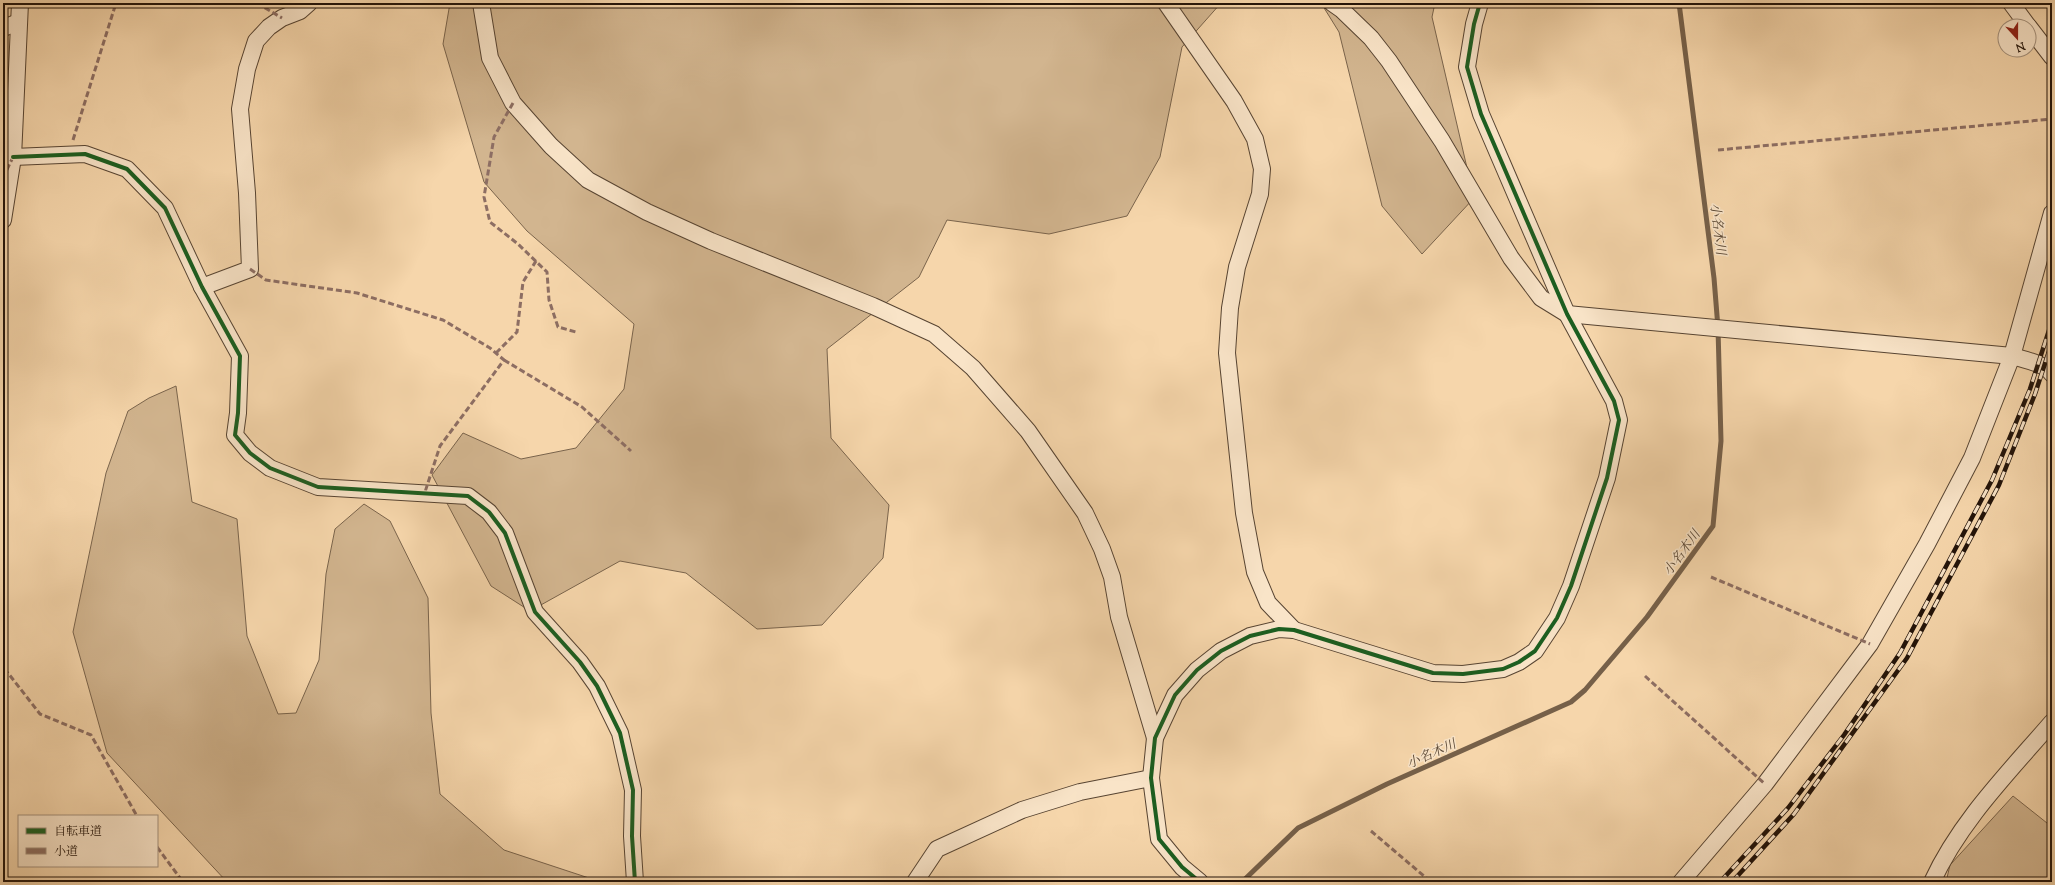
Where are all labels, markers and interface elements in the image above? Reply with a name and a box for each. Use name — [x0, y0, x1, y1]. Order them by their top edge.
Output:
north arrow — [1997, 18, 2037, 58]
text: N — [2013, 37, 2028, 56]
water label: 小名木川 — [1705, 202, 1729, 258]
water label: 小名木川 — [1660, 525, 1706, 580]
water label: 小名木川 — [1404, 735, 1461, 774]
legend — [18, 815, 158, 867]
text: 自転車道 — [54, 823, 102, 841]
text: 小道 — [54, 843, 78, 861]

